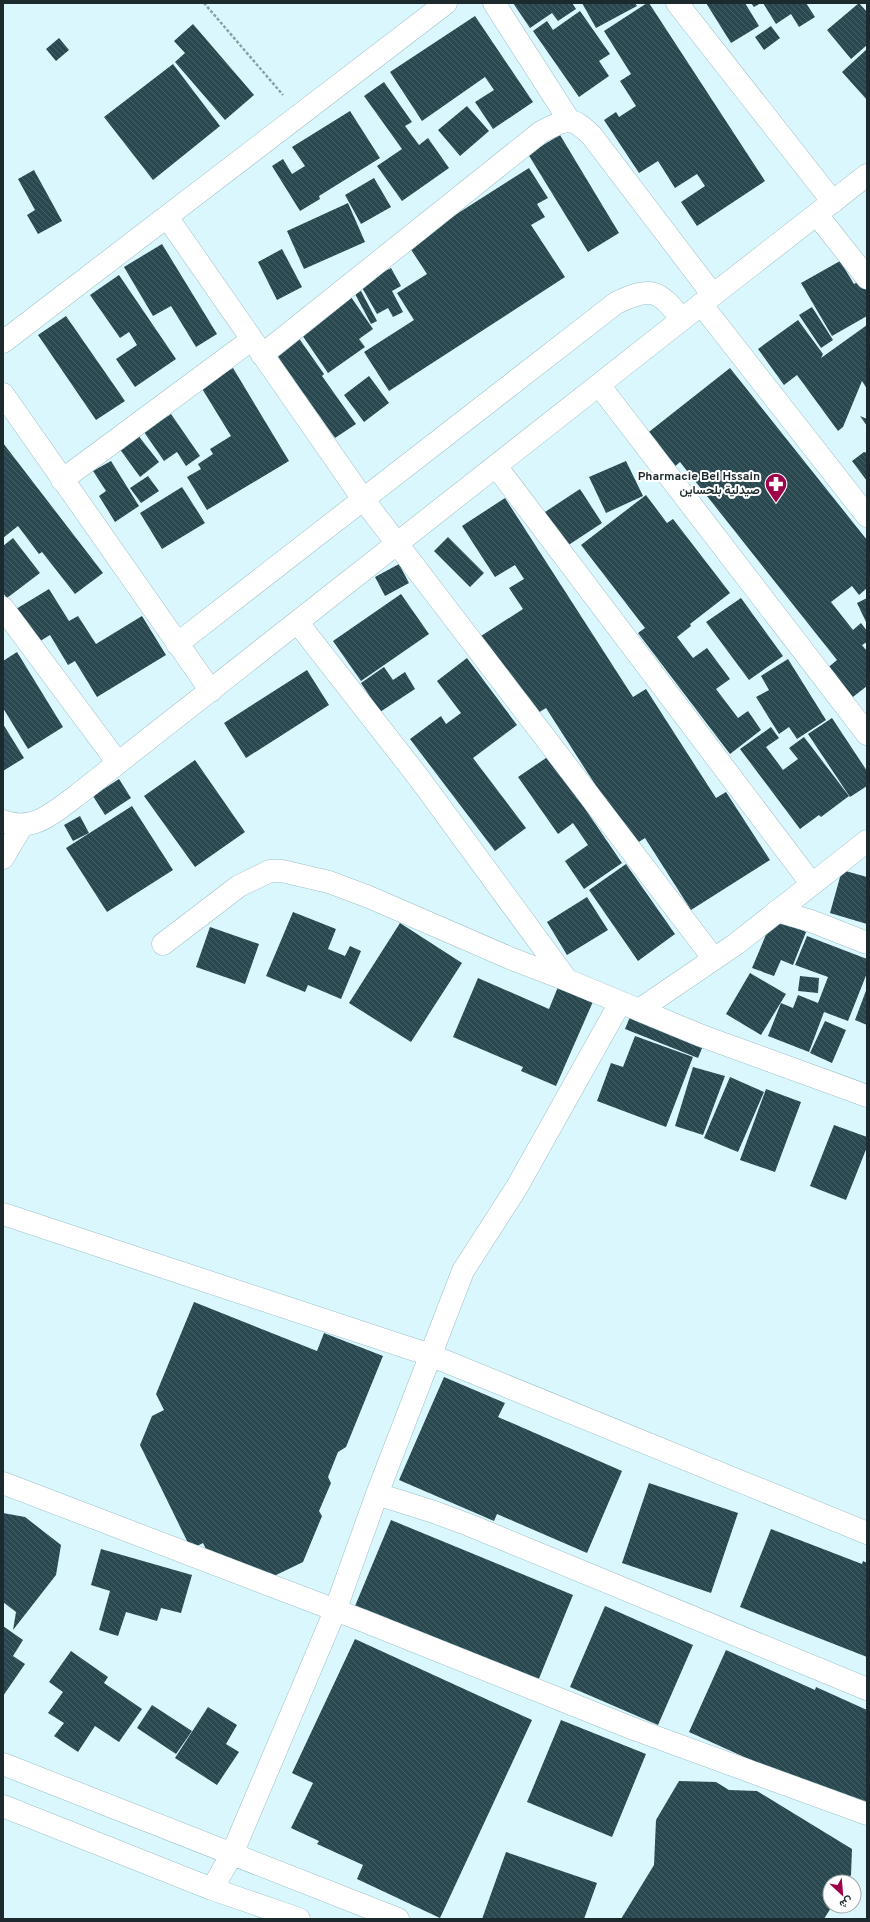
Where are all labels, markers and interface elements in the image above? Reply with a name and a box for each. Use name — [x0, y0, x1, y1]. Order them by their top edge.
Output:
place label: Pharmacie Bel Hssain صيدلية بلحساين — [638, 469, 760, 499]
pharmacy icon: Pharmacie Bel Hssain صيدلية بلحساين — [763, 471, 789, 504]
north arrow — [822, 1874, 862, 1914]
text: ش — [837, 1893, 855, 1911]

